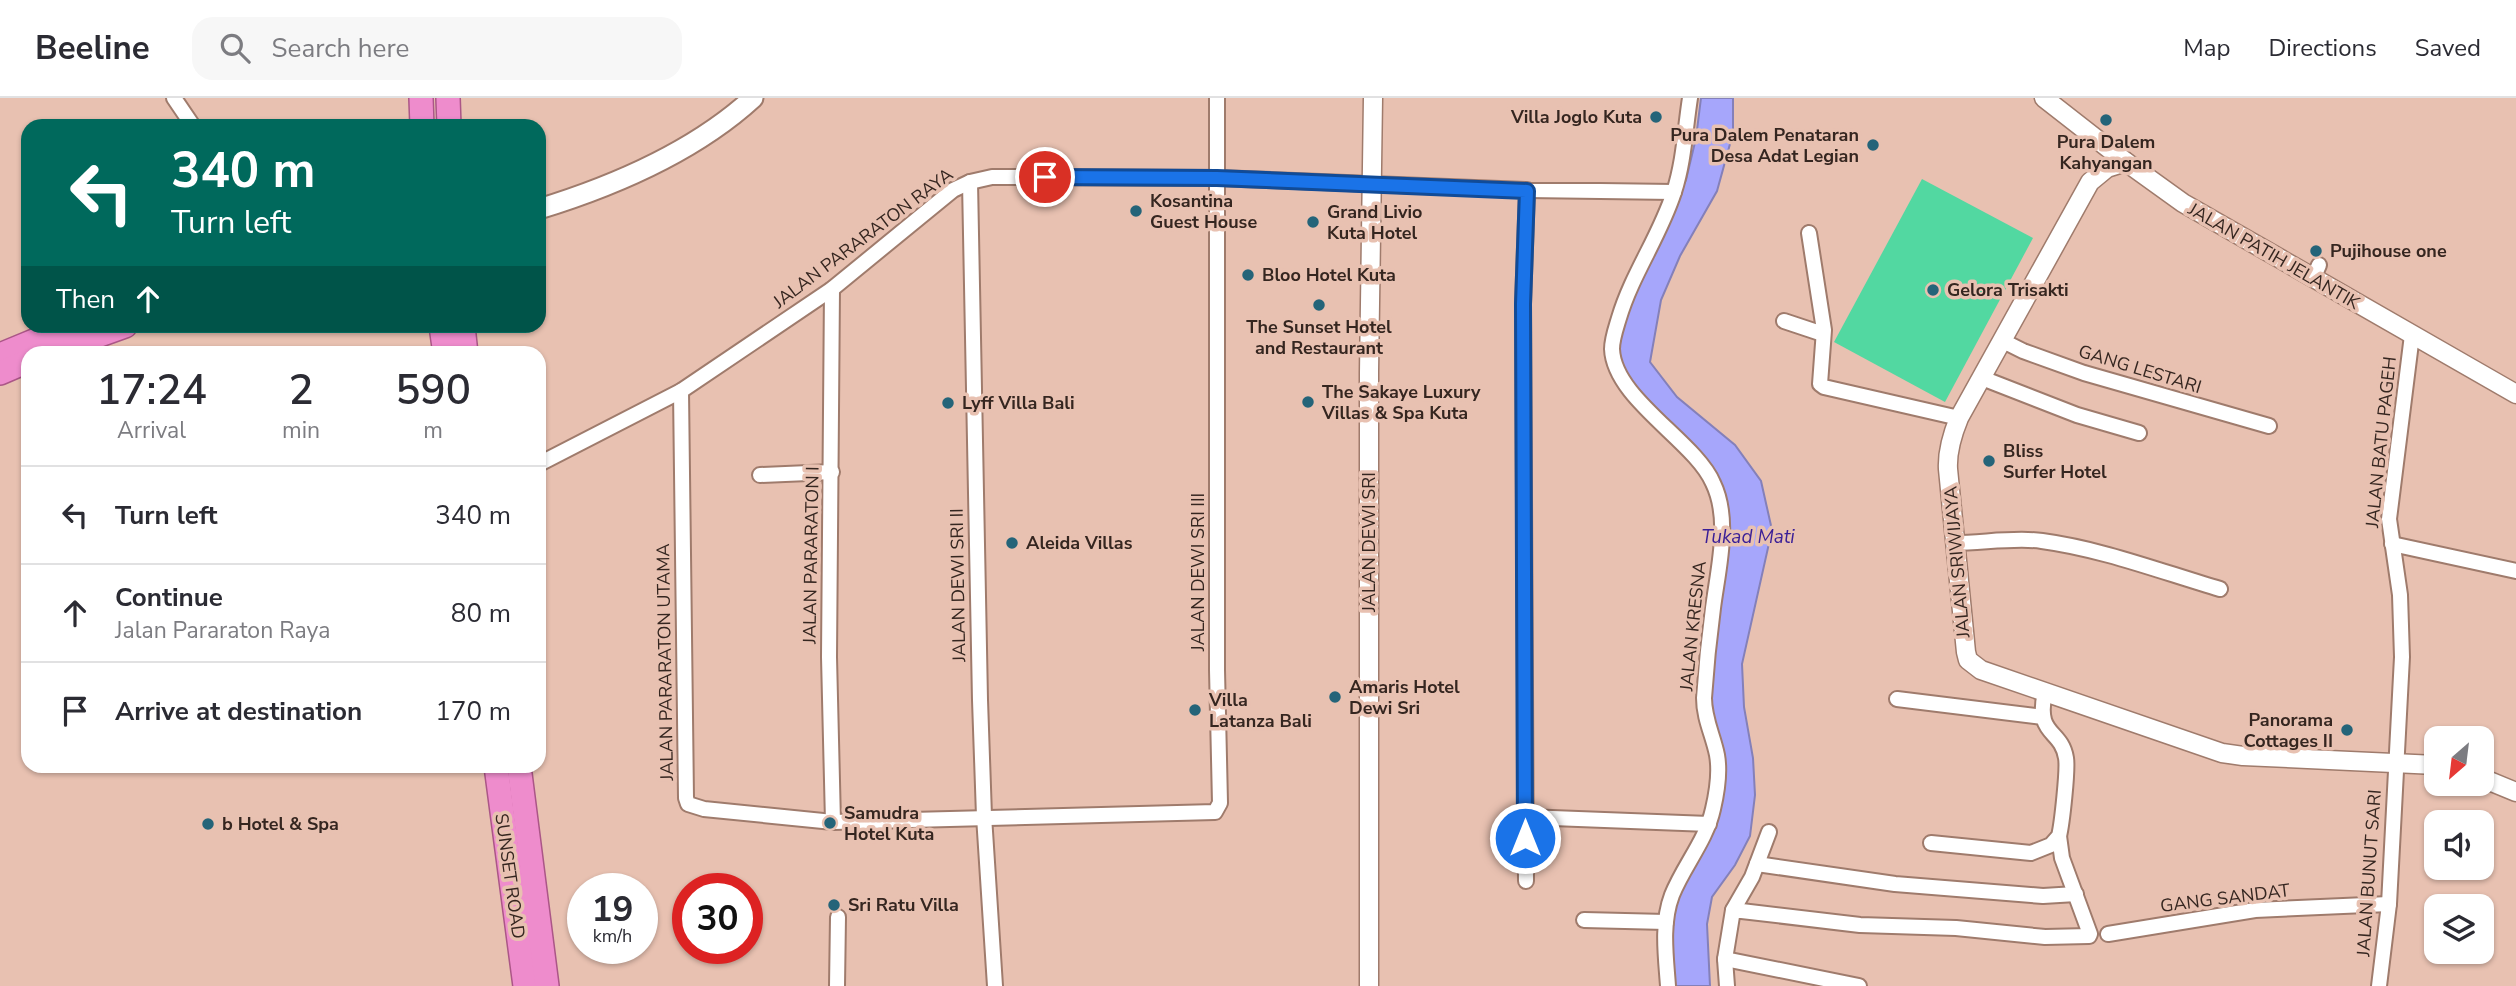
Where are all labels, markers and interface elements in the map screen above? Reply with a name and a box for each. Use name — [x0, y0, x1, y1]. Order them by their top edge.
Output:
search box — [192, 17, 682, 80]
text: Beeline — [35, 26, 150, 71]
icon: search — [216, 29, 254, 67]
text: Search here — [272, 31, 409, 66]
text: Map — [2183, 32, 2230, 64]
text: Directions — [2268, 32, 2377, 64]
text: Saved — [2415, 32, 2481, 64]
place label: Villa Joglo Kuta — [1510, 105, 1642, 129]
marker: Villa Joglo Kuta — [1648, 109, 1664, 125]
marker: Pura Dalem Kahyangan — [2098, 112, 2114, 128]
place label: Pura Dalem Penataran Desa Adat Legian — [1670, 123, 1859, 168]
place label: Pura Dalem Kahyangan — [2057, 130, 2155, 175]
text: 340 m — [171, 137, 315, 204]
marker: Pura Dalem Penataran Desa Adat Legian — [1865, 137, 1881, 153]
icon: left — [56, 147, 147, 238]
pin — [1015, 147, 1075, 207]
icon: arrive — [1026, 158, 1064, 196]
street label: JALAN PARARATON RAYA — [767, 162, 958, 314]
place label: Kosantina Guest House — [1150, 189, 1257, 234]
street label: JALAN PATIH JELANTIK — [2183, 197, 2365, 315]
place label: Grand Livio Kuta Hotel — [1327, 200, 1422, 245]
text: Turn left — [171, 201, 291, 244]
marker: Kosantina Guest House — [1128, 203, 1144, 219]
marker: Grand Livio Kuta Hotel — [1305, 214, 1321, 230]
place label: Pujihouse one — [2330, 239, 2447, 263]
marker: Pujihouse one — [2308, 243, 2324, 259]
place label: Bloo Hotel Kuta — [1262, 263, 1396, 287]
marker: Bloo Hotel Kuta — [1240, 267, 1256, 283]
place label: Gelora Trisakti — [1947, 278, 2069, 302]
icon: ahead — [129, 280, 167, 318]
text: Then — [56, 282, 115, 317]
marker: Gelora Trisakti — [1925, 282, 1941, 298]
marker: The Sunset Hotel and Restaurant — [1311, 297, 1327, 313]
place label: The Sunset Hotel and Restaurant — [1246, 315, 1392, 360]
street label: GANG LESTARI — [2076, 339, 2204, 399]
street label: JALAN BATU PAGEH — [2360, 355, 2402, 530]
text: 17:24 — [96, 362, 207, 419]
text: 2 — [288, 362, 314, 419]
text: 590 — [395, 362, 471, 419]
place label: The Sakaye Luxury Villas & Spa Kuta — [1321, 380, 1481, 425]
place label: Lyff Villa Bali — [962, 391, 1075, 415]
marker: The Sakaye Luxury Villas & Spa Kuta — [1300, 394, 1316, 410]
marker: Lyff Villa Bali — [940, 395, 956, 411]
text: Arrival — [117, 415, 186, 446]
text: min — [282, 415, 320, 446]
text: m — [423, 415, 443, 446]
place label: Bliss Surfer Hotel — [2003, 439, 2107, 484]
marker: Bliss Surfer Hotel — [1981, 453, 1997, 469]
street label: JALAN PARARATON I — [797, 466, 825, 645]
street label: JALAN DEWI SRI — [1357, 472, 1381, 613]
street label: JALAN SRIWIJAYA — [1938, 485, 1976, 640]
street label: JALAN DEWI SRI III — [1186, 493, 1210, 652]
icon: left — [56, 496, 94, 534]
text: Turn left — [115, 498, 218, 533]
text: 340 m — [435, 498, 511, 533]
street label: JALAN DEWI SRI II — [945, 508, 971, 663]
water label: Tukad Mati — [1701, 524, 1795, 550]
place label: Aleida Villas — [1026, 531, 1133, 555]
marker: Aleida Villas — [1004, 535, 1020, 551]
street label: JALAN PARARATON UTAMA — [651, 543, 679, 782]
street label: JALAN KRESNA — [1674, 560, 1712, 693]
text: Continue — [115, 580, 223, 615]
icon: ahead — [56, 594, 94, 632]
text: 80 m — [451, 596, 511, 631]
text: Jalan Pararaton Raya — [115, 615, 330, 646]
place label: Amaris Hotel Dewi Sri — [1349, 675, 1460, 720]
place label: Villa Latanza Bali — [1208, 688, 1312, 733]
marker: Amaris Hotel Dewi Sri — [1327, 689, 1343, 705]
icon: arrive — [56, 692, 94, 730]
text: Arrive at destination — [115, 694, 362, 729]
text: 170 m — [435, 694, 511, 729]
marker: Villa Latanza Bali — [1187, 702, 1203, 718]
place label: Panorama Cottages II — [2244, 708, 2333, 753]
marker: Panorama Cottages II — [2339, 722, 2355, 738]
north arrow — [2424, 726, 2494, 796]
map controls — [2424, 726, 2494, 964]
street label: JALAN BUNUT SARI — [2351, 789, 2387, 958]
place label: Samudra Hotel Kuta — [844, 801, 934, 846]
position arrow — [1488, 801, 1562, 875]
button: sound — [2424, 810, 2494, 880]
place label: b Hotel & Spa — [222, 812, 339, 836]
street label: SUNSET ROAD — [489, 812, 531, 940]
marker: Samudra Hotel Kuta — [822, 815, 838, 831]
marker: b Hotel & Spa — [200, 816, 216, 832]
speed limit sign: 30 — [672, 873, 763, 964]
street label: GANG SANDAT — [2159, 878, 2291, 918]
text: 19 — [591, 886, 634, 933]
place label: Sri Ratu Villa — [848, 893, 959, 917]
button: layers — [2424, 894, 2494, 964]
marker: Sri Ratu Villa — [826, 897, 842, 913]
text: km/h — [593, 924, 632, 948]

